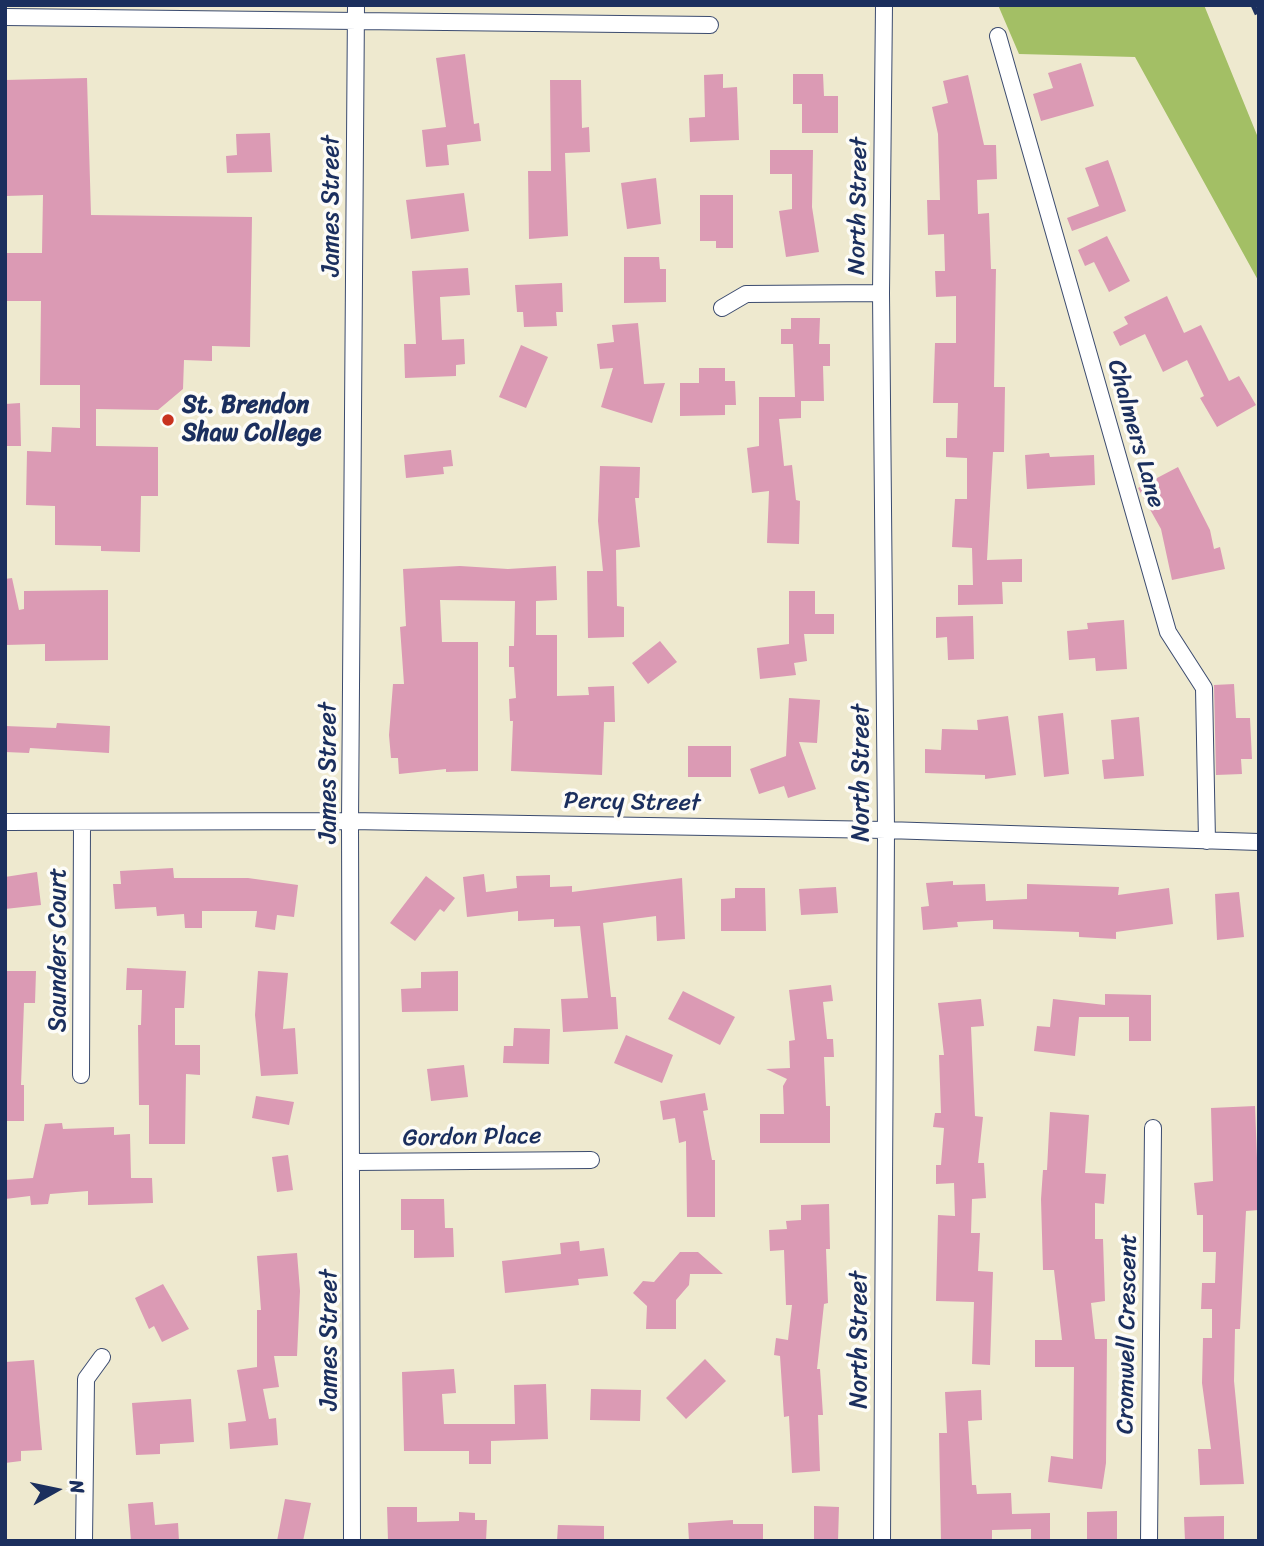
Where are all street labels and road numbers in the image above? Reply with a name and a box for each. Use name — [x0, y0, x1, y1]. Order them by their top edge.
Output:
street label: James Street — [318, 135, 346, 277]
street label: North Street — [843, 137, 875, 275]
street label: Chalmers Lane — [1100, 357, 1170, 511]
street label: James Street — [315, 702, 343, 844]
street label: North Street — [848, 704, 876, 842]
street label: Percy Street — [563, 787, 701, 819]
street label: Saunders Court — [45, 868, 73, 1032]
street label: Gordon Place — [402, 1122, 542, 1154]
street label: Cromwell Crescent — [1112, 1234, 1144, 1434]
street label: James Street — [316, 1269, 344, 1411]
street label: North Street — [846, 1271, 874, 1409]

